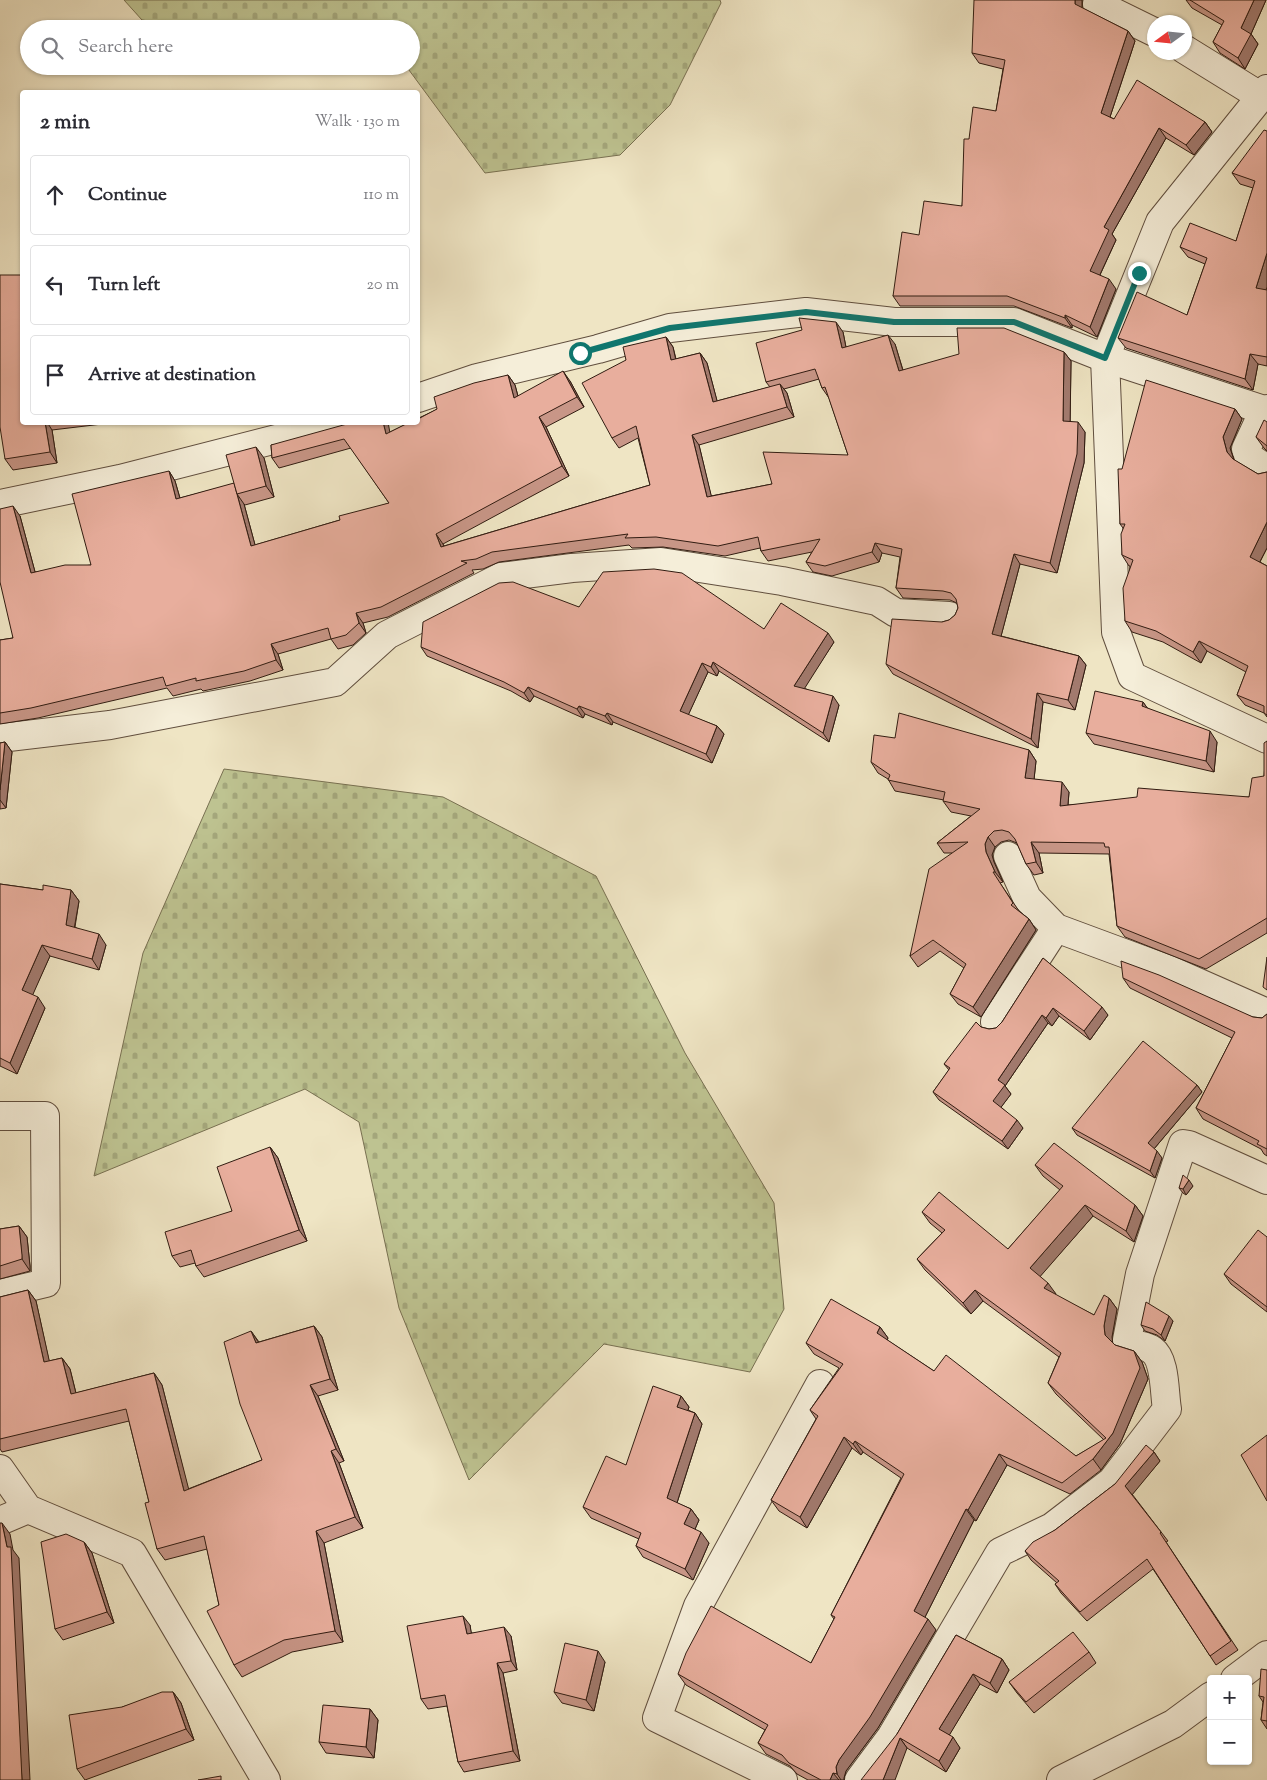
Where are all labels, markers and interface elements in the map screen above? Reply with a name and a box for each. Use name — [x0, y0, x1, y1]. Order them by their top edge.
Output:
north arrow — [1147, 15, 1192, 60]
search box — [20, 20, 420, 75]
icon: search — [38, 34, 66, 62]
text: Search here — [78, 34, 173, 61]
text: 2 min — [40, 108, 90, 138]
text: Walk · 130 m — [315, 111, 400, 134]
icon: ahead — [41, 181, 69, 209]
text: Continue — [88, 182, 167, 209]
text: 110 m — [363, 184, 399, 207]
route end — [1128, 262, 1151, 285]
icon: left — [41, 271, 69, 299]
text: Turn left — [88, 272, 160, 299]
text: 20 m — [366, 274, 399, 297]
route start — [569, 342, 592, 365]
icon: arrive — [41, 361, 69, 389]
text: Arrive at destination — [88, 362, 256, 389]
map controls — [1207, 1675, 1252, 1765]
button: + — [1207, 1675, 1252, 1720]
button: − — [1207, 1720, 1252, 1765]

